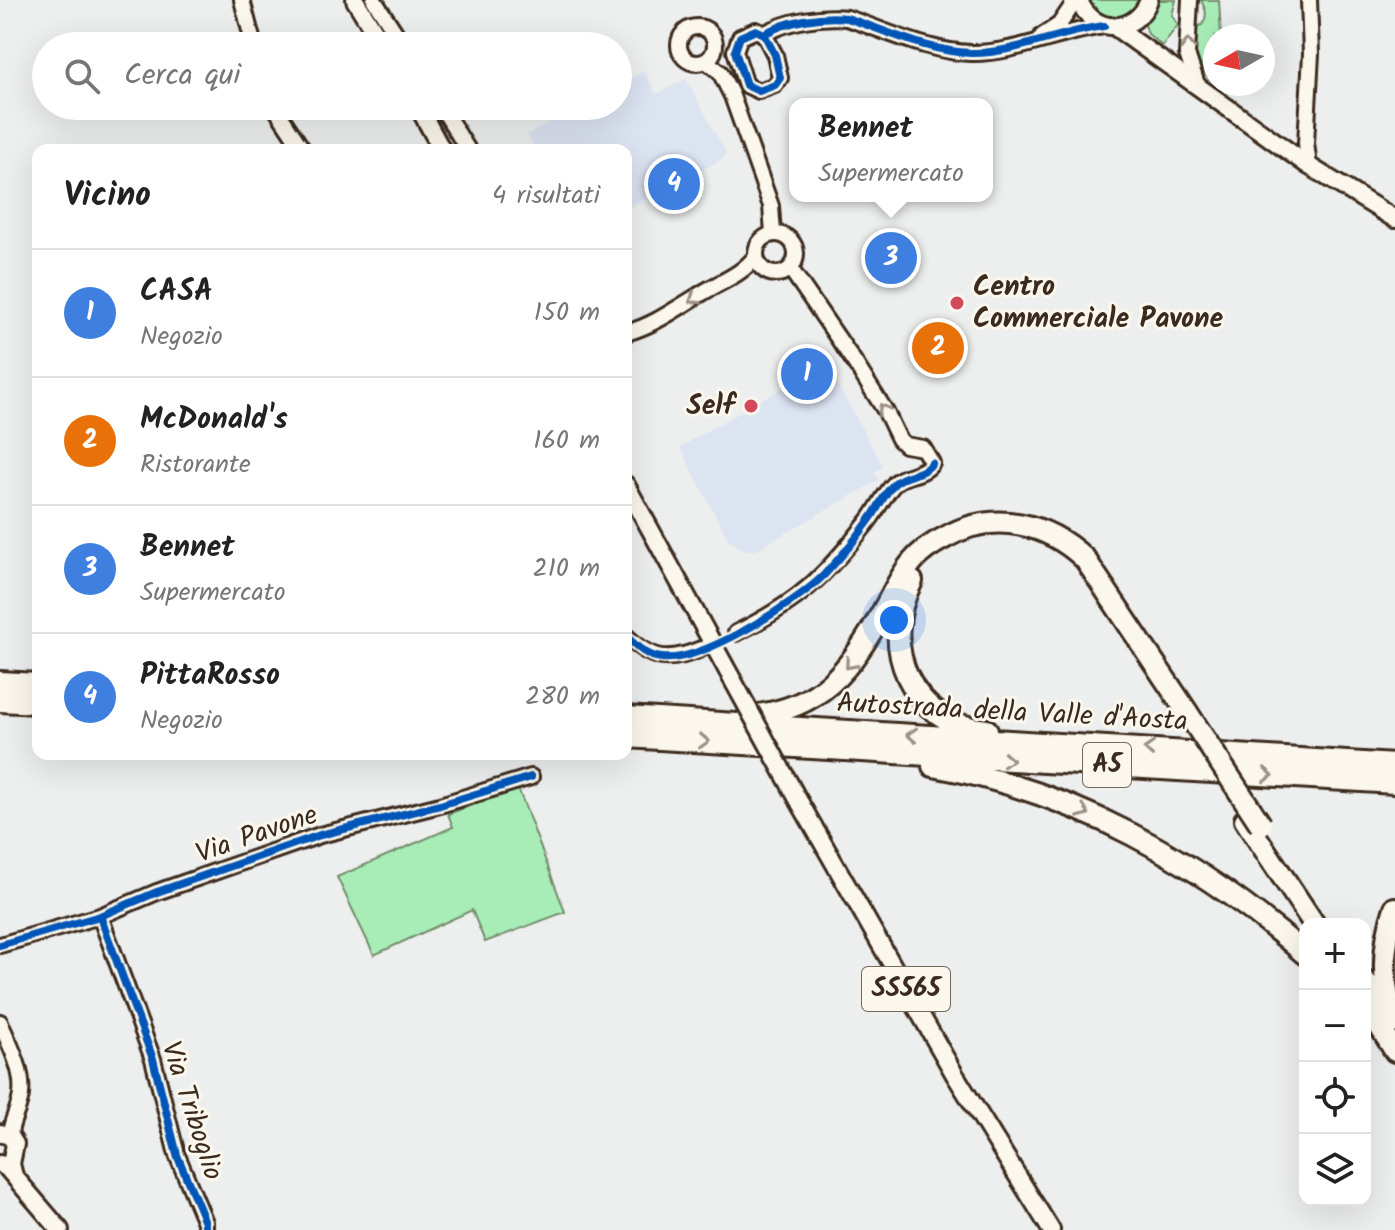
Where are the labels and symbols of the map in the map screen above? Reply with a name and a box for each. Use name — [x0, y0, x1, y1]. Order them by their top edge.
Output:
north arrow — [1203, 24, 1275, 96]
one-way arrow — [1179, 37, 1196, 50]
pin: 4 — [648, 154, 700, 214]
pin: 3 — [865, 228, 917, 288]
place label: Centro Commerciale Pavone — [973, 265, 1224, 342]
one-way arrow — [688, 289, 702, 304]
marker: Centro Commerciale Pavone — [948, 294, 966, 312]
pin: 2 — [912, 318, 964, 378]
pin: 1 — [781, 344, 833, 404]
place label: Self — [686, 384, 738, 429]
marker: Self — [742, 397, 760, 415]
one-way arrow — [877, 403, 893, 418]
your location — [874, 600, 914, 640]
one-way arrow — [845, 654, 860, 669]
street label: Autostrada della Valle d'Aosta — [835, 681, 1189, 745]
one-way arrow — [905, 727, 918, 744]
one-way arrow — [698, 733, 711, 750]
one-way arrow — [1143, 741, 1156, 758]
road number: A5 — [1083, 743, 1131, 787]
one-way arrow — [1002, 751, 1015, 768]
one-way arrow — [1262, 767, 1275, 784]
street label: Via Pavone — [190, 793, 324, 877]
one-way arrow — [1076, 802, 1090, 818]
road number: SS565 — [862, 967, 950, 1011]
street label: Via Triboglio — [147, 1036, 235, 1186]

